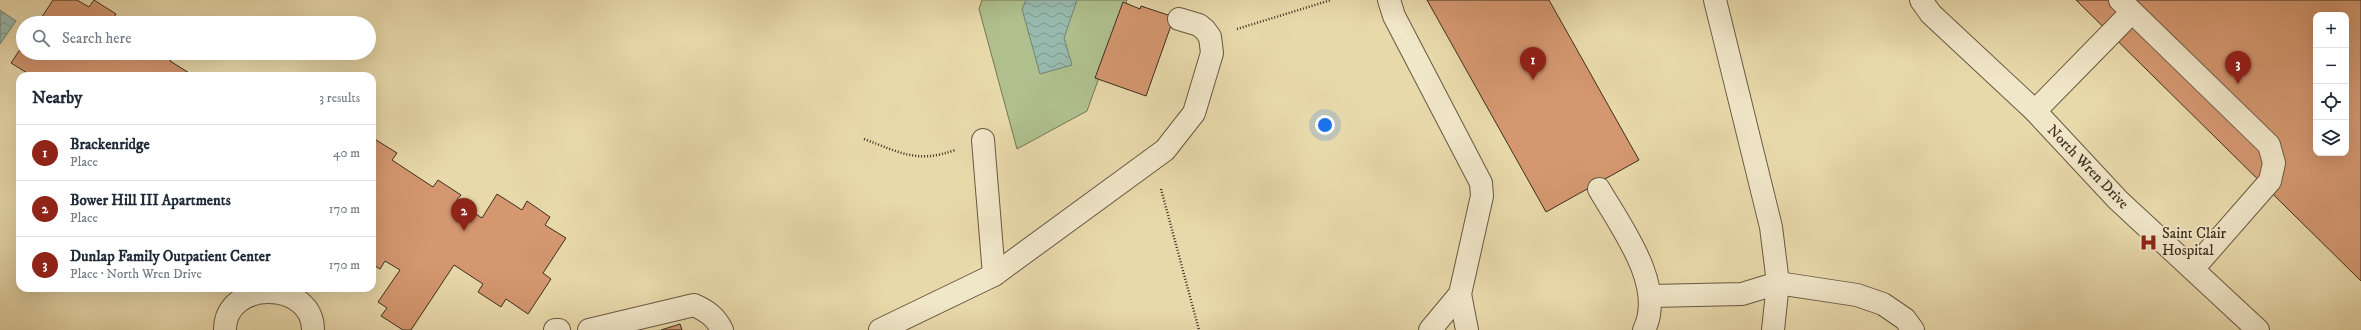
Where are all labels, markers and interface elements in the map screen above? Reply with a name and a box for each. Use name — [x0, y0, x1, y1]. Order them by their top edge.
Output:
map controls — [2313, 12, 2349, 156]
button: + — [2313, 12, 2349, 48]
search box — [16, 16, 376, 60]
icon: search — [30, 27, 52, 49]
text: Search here — [62, 29, 131, 48]
pin: 1 — [1520, 47, 1546, 80]
button: − — [2313, 48, 2349, 84]
pin: 3 — [2225, 51, 2251, 84]
button: locate — [2313, 84, 2349, 120]
text: Nearby — [32, 87, 82, 109]
text: 3 results — [319, 90, 360, 106]
your location — [1315, 115, 1335, 135]
button: layers — [2313, 120, 2349, 156]
street label: North Wren Drive — [2043, 121, 2133, 213]
text: Brackenridge — [70, 135, 150, 154]
text: 1 — [43, 145, 47, 161]
text: 40 m — [333, 145, 360, 161]
text: Place — [70, 154, 98, 170]
text: Bower Hill III Apartments — [70, 191, 231, 210]
pin: 2 — [451, 198, 477, 231]
text: 2 — [42, 201, 48, 217]
text: 170 m — [329, 201, 360, 217]
text: Place — [70, 210, 98, 226]
place label: Saint Clair Hospital — [2162, 224, 2227, 260]
hospital icon: Saint Clair Hospital — [2139, 232, 2159, 252]
text: Dunlap Family Outpatient Center — [70, 247, 271, 266]
text: 3 — [43, 257, 47, 273]
text: 170 m — [329, 257, 360, 273]
text: Place · North Wren Drive — [70, 266, 202, 282]

